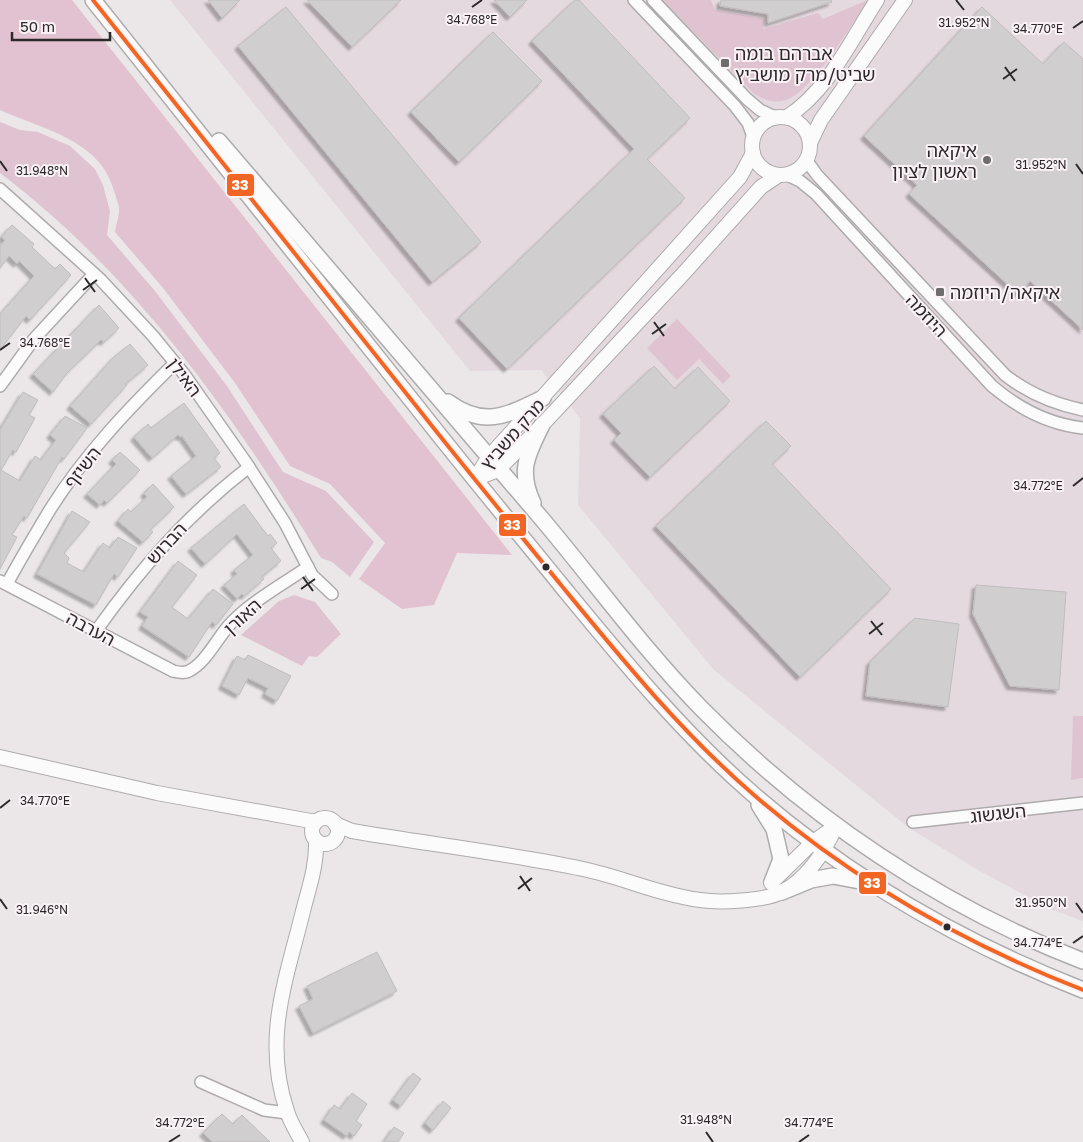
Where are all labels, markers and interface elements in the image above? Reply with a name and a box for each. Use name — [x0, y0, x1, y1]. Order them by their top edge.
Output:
scale bar — [12, 10, 110, 42]
text: 34.768°E — [447, 12, 497, 27]
text: 31.952°N — [938, 15, 990, 30]
text: 50 m — [20, 17, 55, 35]
text: 34.770°E — [1013, 21, 1063, 36]
place label: אברהם בומה שביט/מרק מושביץ — [735, 42, 875, 85]
marker: אברהם בומה שביט/מרק מושביץ — [719, 57, 731, 69]
place label: איקאה ראשון לציון — [892, 139, 977, 182]
marker: איקאה ראשון לציון — [981, 154, 993, 166]
text: 31.952°N — [1015, 157, 1067, 172]
text: 31.948°N — [16, 163, 68, 178]
line badge: 33 — [226, 173, 255, 197]
text: 33 — [231, 176, 249, 193]
place label: איקאה/היוזמה — [950, 281, 1060, 303]
marker: איקאה/היוזמה — [934, 286, 946, 298]
street label: היוזמה — [902, 289, 952, 341]
text: 34.768°E — [20, 335, 70, 350]
street label: האילן — [163, 353, 207, 401]
street label: מרק משביץ — [475, 394, 549, 474]
street label: השיזף — [59, 442, 105, 492]
text: 34.772°E — [1013, 478, 1063, 493]
line badge: 33 — [498, 513, 527, 537]
text: 33 — [503, 516, 521, 533]
street label: הברוש — [141, 518, 191, 568]
unlabelled marker — [541, 562, 551, 572]
street label: האורן — [219, 593, 265, 639]
street label: הערבה — [63, 606, 119, 650]
text: 34.770°E — [20, 793, 70, 808]
street label: השגשוג — [969, 799, 1027, 827]
line badge: 33 — [858, 871, 887, 895]
text: 33 — [863, 874, 881, 891]
text: 31.950°N — [1015, 895, 1067, 910]
text: 31.946°N — [16, 902, 68, 917]
unlabelled marker — [942, 922, 952, 932]
text: 34.774°E — [1013, 935, 1063, 950]
text: 31.948°N — [680, 1112, 732, 1127]
text: 34.772°E — [155, 1115, 205, 1130]
text: 34.774°E — [784, 1115, 834, 1130]

